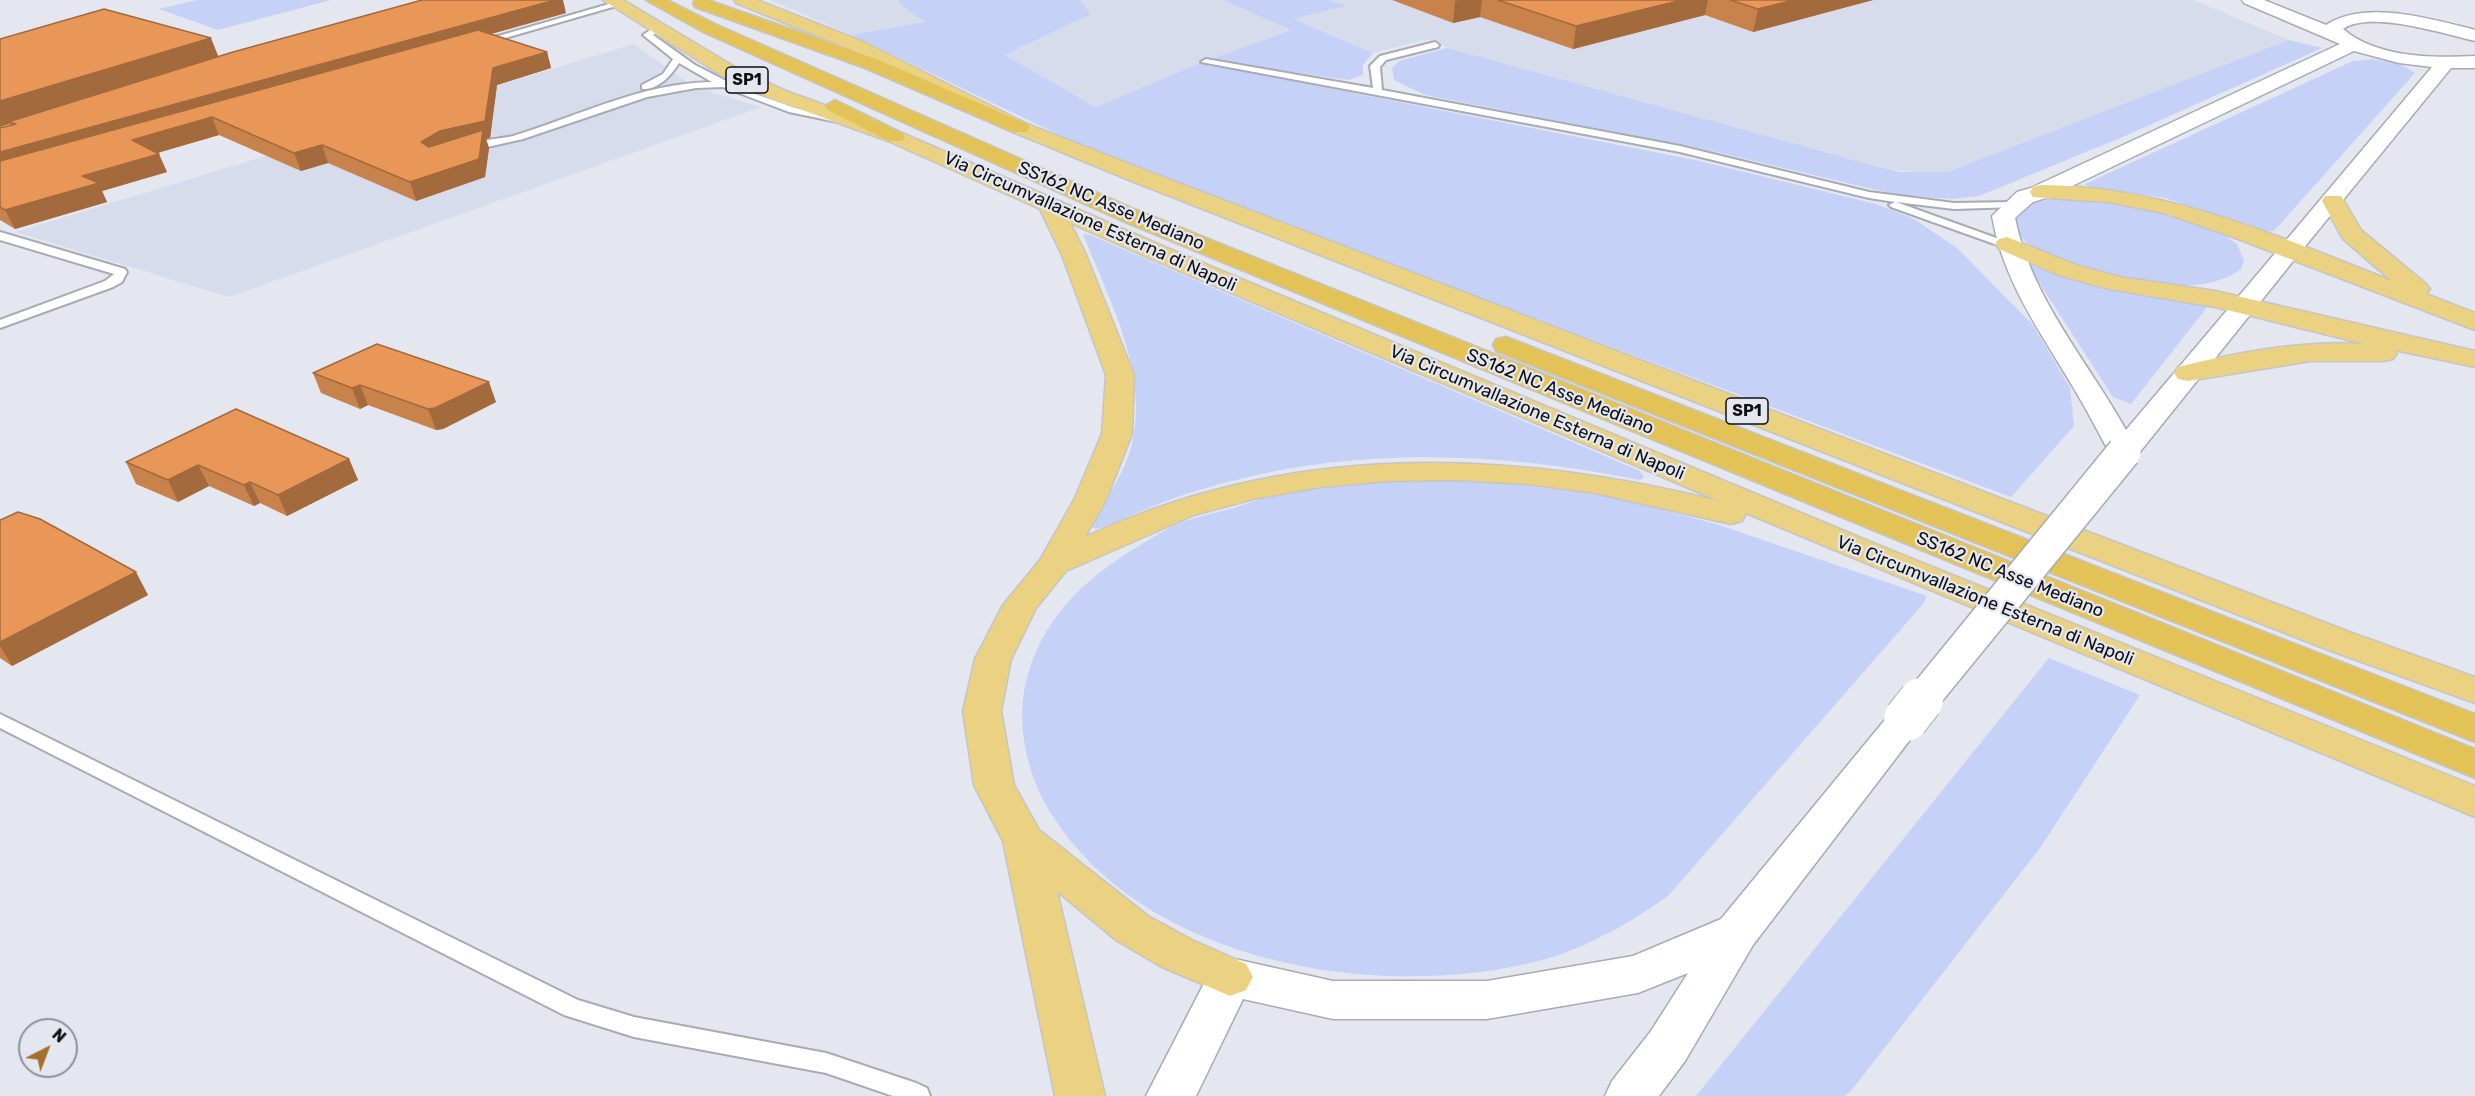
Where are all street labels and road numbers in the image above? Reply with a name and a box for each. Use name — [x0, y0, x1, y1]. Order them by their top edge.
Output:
road number: SP1 — [726, 67, 768, 93]
street label: Via Circumvallazione Esterna di Napoli — [940, 147, 1240, 297]
street label: SS162 NC Asse Mediano — [1015, 157, 1207, 255]
street label: Via Circumvallazione Esterna di Napoli — [1386, 341, 1688, 485]
street label: SS162 NC Asse Mediano — [1463, 344, 1657, 440]
road number: SP1 — [1726, 398, 1768, 424]
street label: SS162 NC Asse Mediano — [1913, 527, 2107, 623]
street label: Via Circumvallazione Esterna di Napoli — [1833, 531, 2137, 671]

